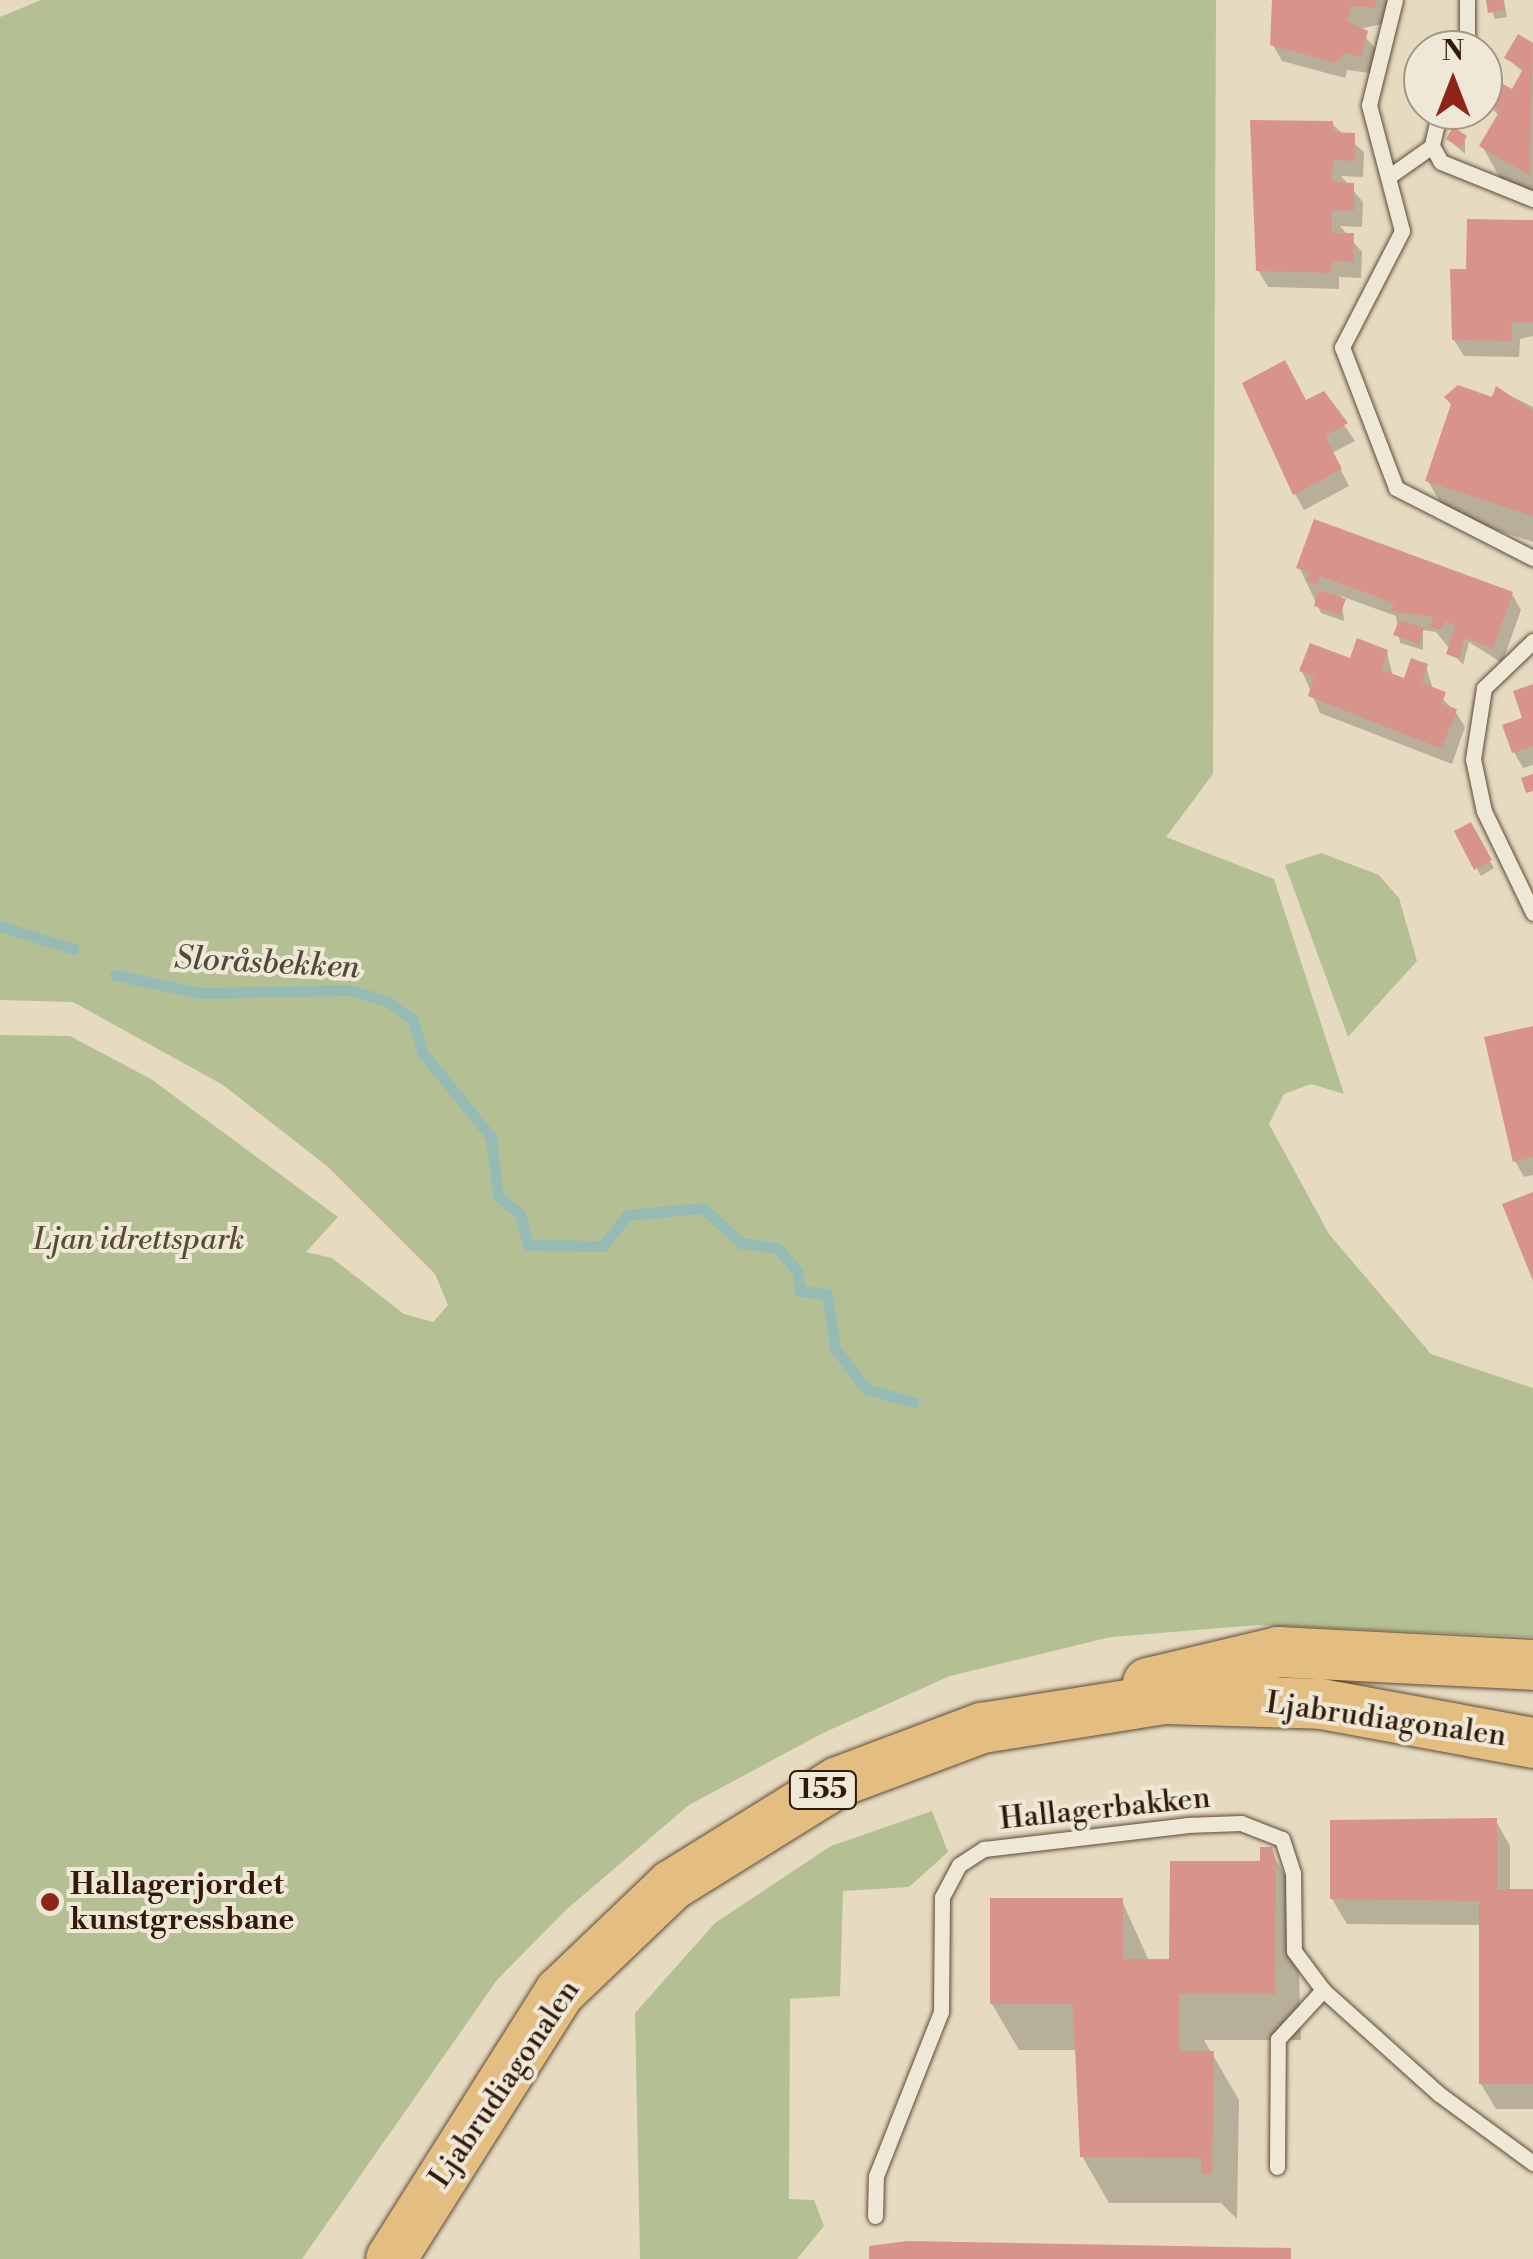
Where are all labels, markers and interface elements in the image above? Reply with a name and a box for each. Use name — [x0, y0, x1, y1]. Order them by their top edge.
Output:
north arrow — [1403, 30, 1503, 130]
text: N — [1442, 34, 1464, 69]
water label: Sloråsbekken — [173, 939, 361, 987]
park label: Ljan idrettspark — [33, 1222, 245, 1258]
street label: Ljabrudiagonalen — [1263, 1685, 1509, 1755]
road number: 155 — [788, 1767, 858, 1813]
street label: Hallagerbakken — [998, 1780, 1212, 1838]
place label: Hallagerjordet kunstgressbane — [70, 1867, 294, 1938]
marker: Hallagerjordet kunstgressbane — [39, 1891, 61, 1913]
street label: Ljabrudiagonalen — [422, 1973, 588, 2195]

